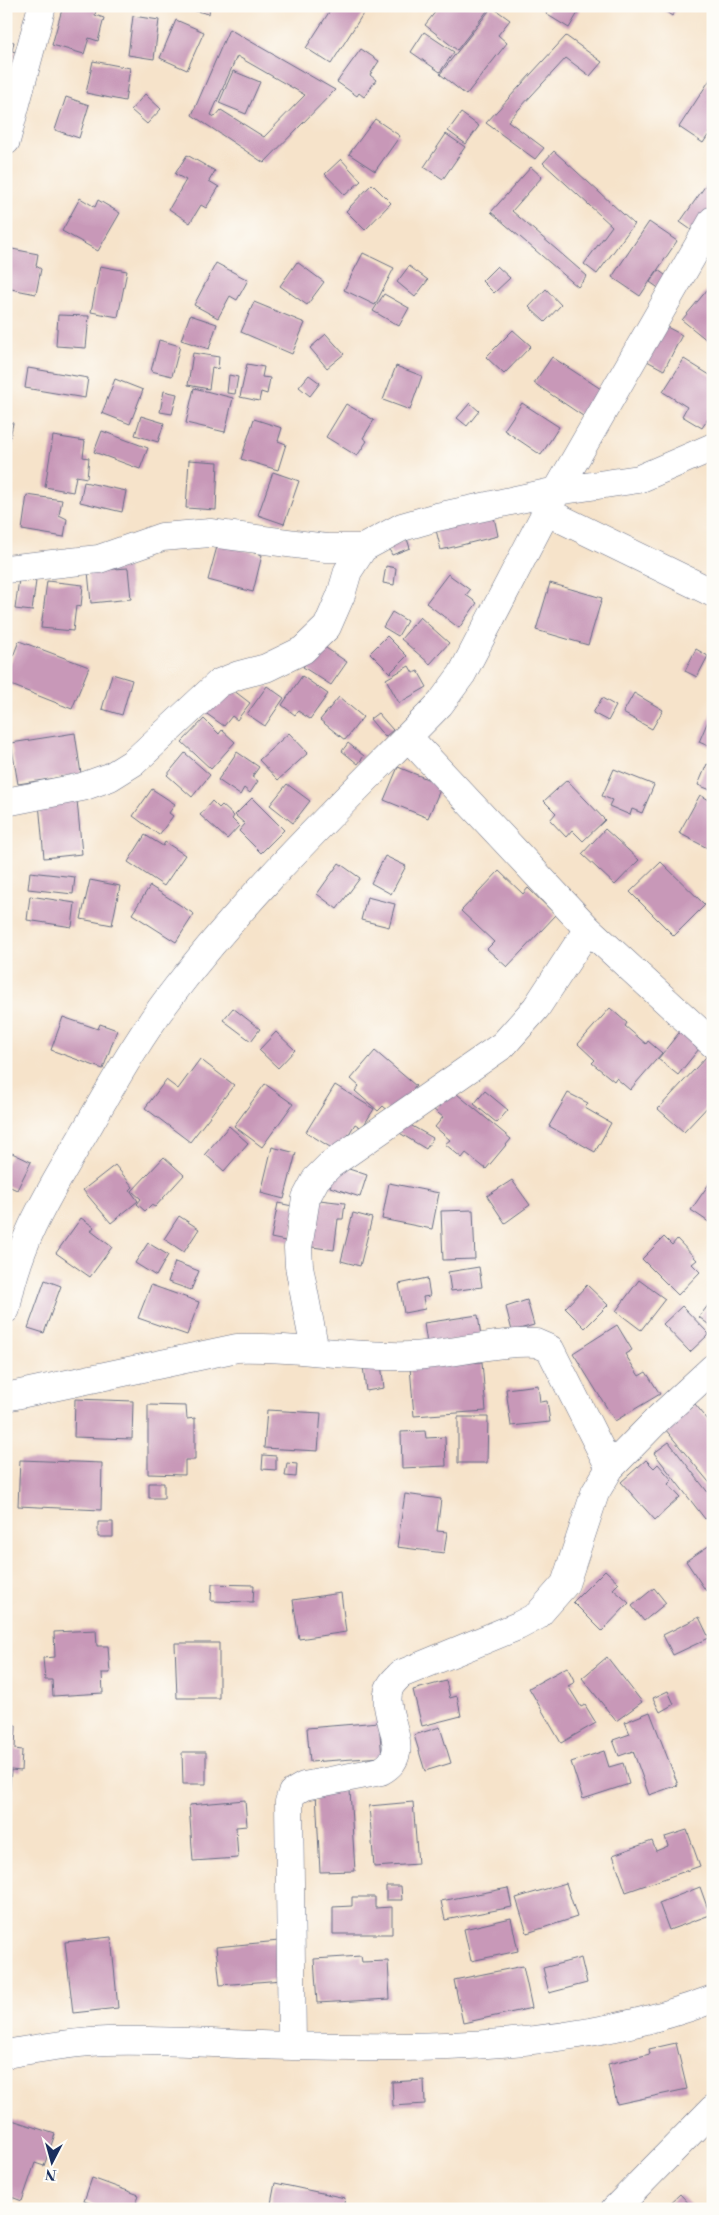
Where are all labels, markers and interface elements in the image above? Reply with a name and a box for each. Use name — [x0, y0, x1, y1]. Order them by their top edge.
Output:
north arrow — [28, 2138, 78, 2188]
text: N — [44, 2164, 57, 2183]

